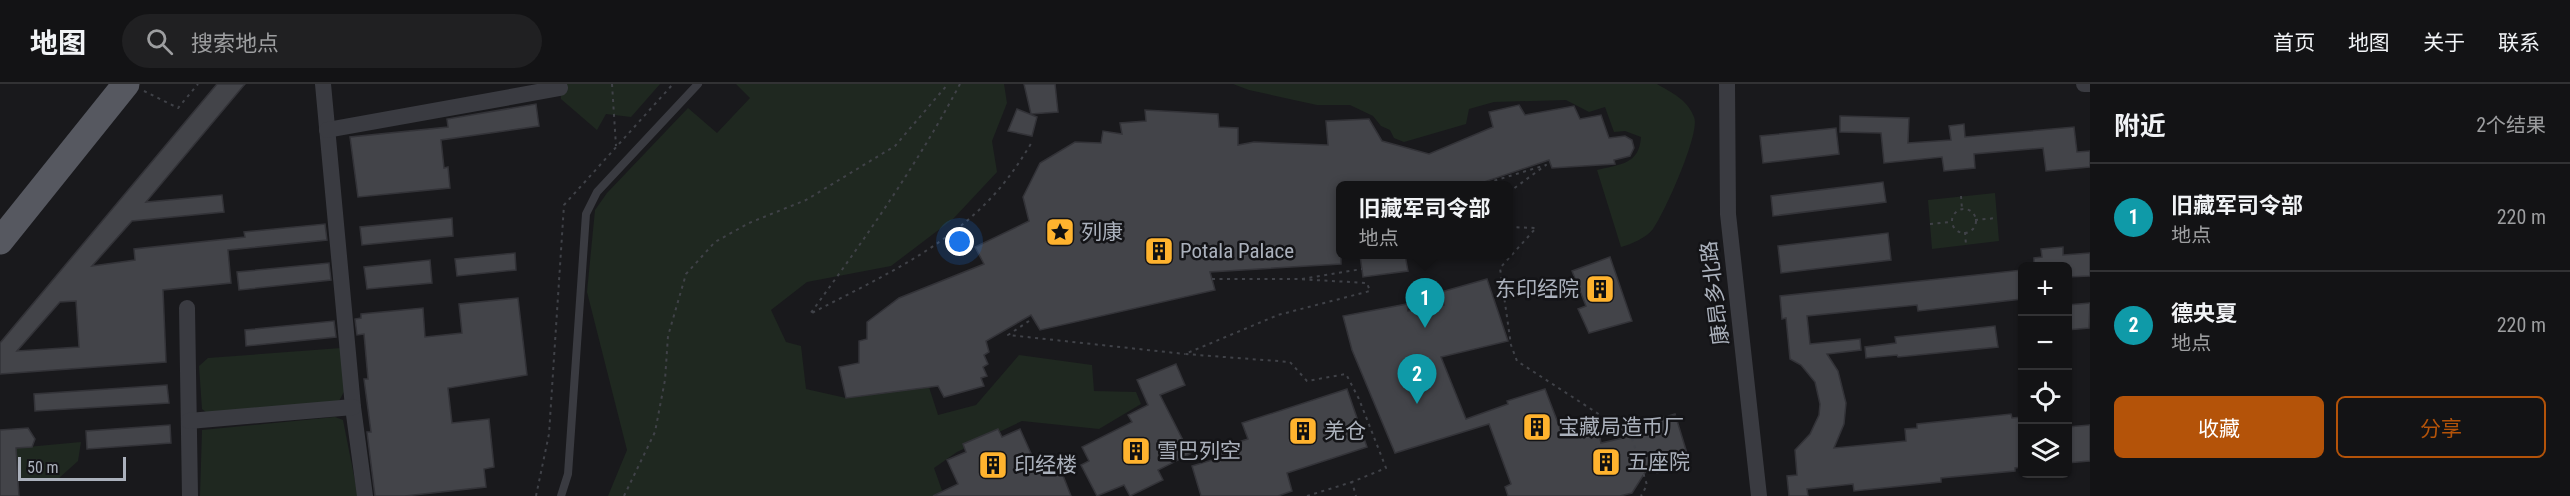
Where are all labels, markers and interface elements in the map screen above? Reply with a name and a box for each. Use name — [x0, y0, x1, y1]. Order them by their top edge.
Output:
search box — [122, 14, 542, 68]
icon: search — [143, 25, 176, 58]
text: 地图 — [30, 27, 86, 60]
text: 搜索地点 — [191, 31, 279, 56]
text: 首页 — [2273, 31, 2315, 55]
text: 地图 — [2348, 31, 2390, 55]
text: 关于 — [2423, 31, 2465, 55]
text: 联系 — [2498, 31, 2540, 55]
text: 附近 — [2114, 111, 2166, 141]
text: 2个结果 — [2476, 113, 2546, 137]
popup — [1336, 181, 1513, 259]
text: 旧藏军司令部 — [2171, 193, 2303, 218]
text: 旧藏军司令部 — [1358, 196, 1491, 221]
text: 1 — [2128, 205, 2139, 229]
text: 220 m — [2497, 205, 2546, 229]
place icon: 列康 — [1044, 216, 1076, 248]
place label: 列康 — [1081, 220, 1123, 244]
text: 地点 — [2171, 223, 2211, 247]
text: 地点 — [1358, 226, 1398, 250]
your location — [945, 227, 974, 256]
building icon: Potala Palace — [1143, 235, 1175, 267]
place label: Potala Palace — [1180, 239, 1294, 263]
street label: 康昂多北路 — [1697, 239, 1733, 347]
map controls — [2018, 262, 2072, 478]
button: + — [2018, 262, 2072, 316]
building icon: 东印经院 — [1584, 273, 1616, 305]
place label: 东印经院 — [1495, 277, 1579, 301]
pin: 1 — [1406, 278, 1444, 328]
text: 德央夏 — [2171, 301, 2237, 326]
text: 2 — [2128, 313, 2139, 337]
text: 220 m — [2497, 313, 2546, 337]
button: − — [2018, 316, 2072, 370]
text: 地点 — [2171, 331, 2211, 355]
pin: 2 — [1398, 354, 1436, 404]
button: locate — [2018, 370, 2072, 424]
button: 收藏 — [2114, 396, 2324, 458]
button: 分享 — [2336, 396, 2546, 458]
building icon: 宝藏局造币厂 — [1521, 411, 1553, 443]
building icon: 羌仓 — [1287, 415, 1319, 447]
place label: 宝藏局造币厂 — [1558, 415, 1684, 439]
place label: 羌仓 — [1324, 419, 1366, 443]
button: layers — [2018, 424, 2072, 478]
building icon: 雪巴列空 — [1120, 435, 1152, 467]
place label: 雪巴列空 — [1157, 439, 1241, 463]
building icon: 五座院 — [1590, 446, 1622, 478]
building icon: 印经楼 — [977, 449, 1009, 481]
place label: 五座院 — [1627, 450, 1690, 474]
place label: 印经楼 — [1014, 453, 1077, 477]
scale bar — [18, 454, 126, 482]
text: 50 m — [27, 458, 59, 477]

